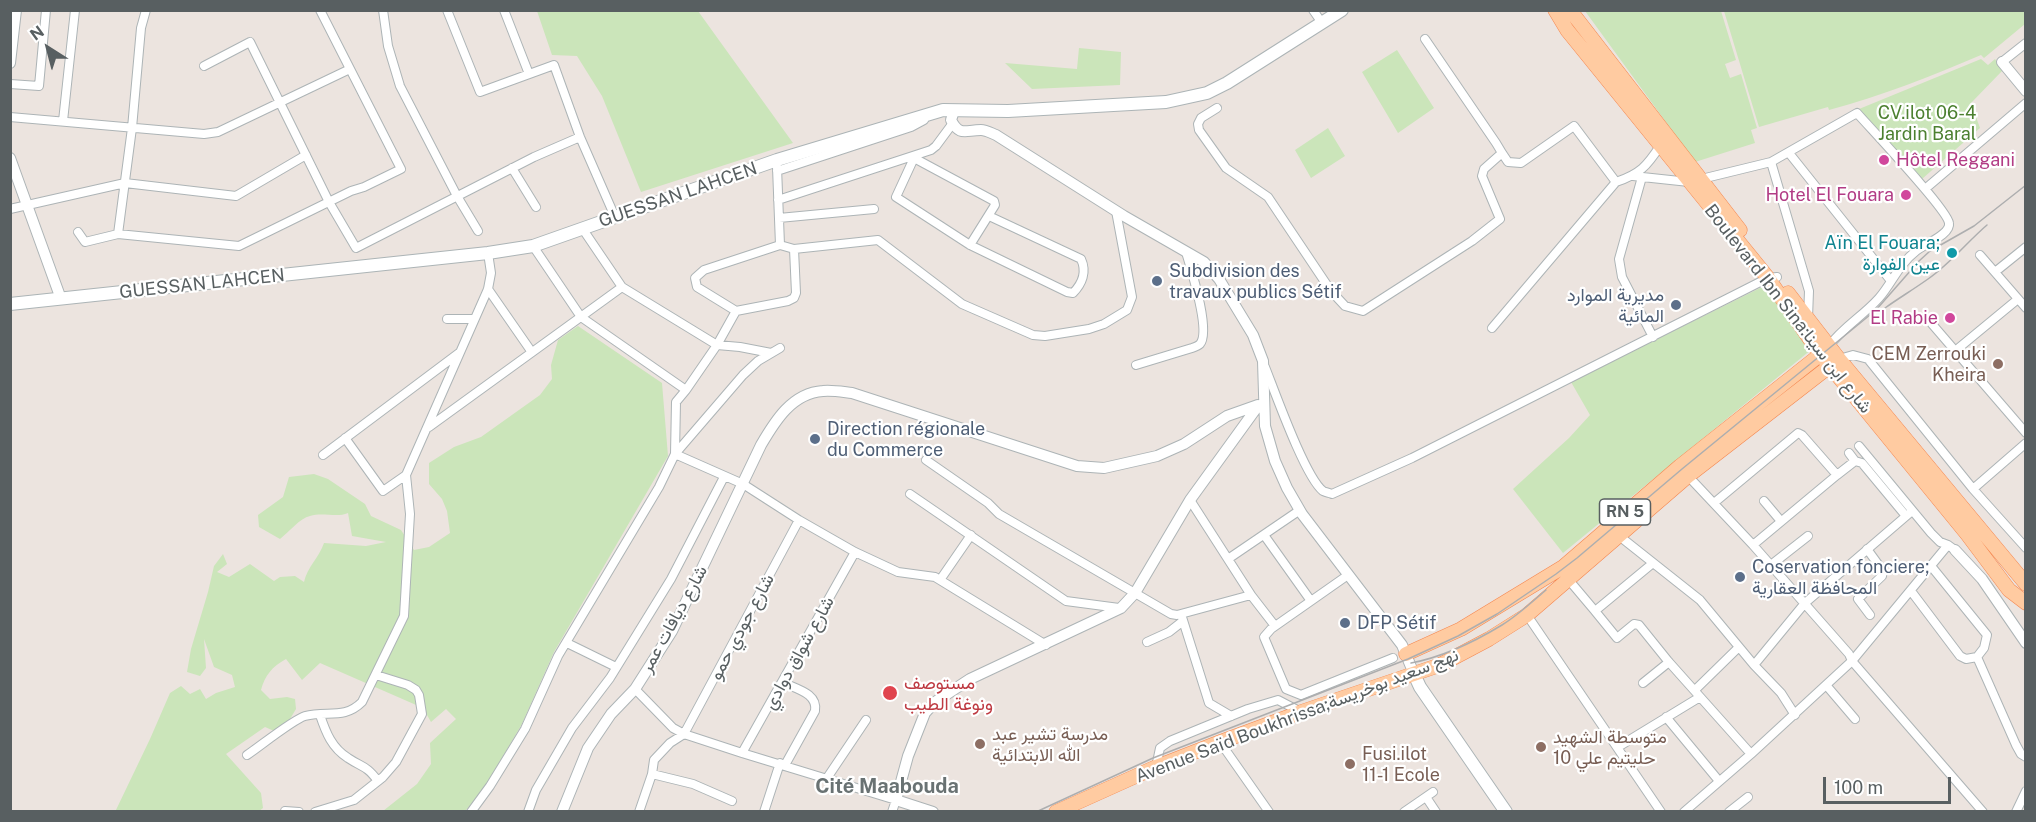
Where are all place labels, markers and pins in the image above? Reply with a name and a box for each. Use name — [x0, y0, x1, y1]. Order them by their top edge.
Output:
place label: Hôtel Reggani — [1896, 149, 2015, 171]
marker: Hôtel Reggani — [1877, 153, 1891, 167]
place label: Hotel El Fouara — [1765, 184, 1894, 206]
marker: Hotel El Fouara — [1899, 188, 1913, 202]
place label: Aïn El Fouara; عين الفوارة — [1824, 232, 1940, 274]
marker: Aïn El Fouara; عين الفوارة — [1945, 246, 1959, 260]
place label: Subdivision des travaux publics Sétif — [1169, 260, 1342, 302]
marker: Subdivision des travaux publics Sétif — [1150, 274, 1164, 288]
place label: مديرية الموارد المائية — [1567, 284, 1664, 326]
marker: مديرية الموارد المائية — [1669, 298, 1683, 312]
place label: El Rabie — [1870, 307, 1938, 329]
marker: El Rabie — [1943, 311, 1957, 325]
place label: CEM Zerrouki Kheira — [1871, 343, 1986, 386]
marker: CEM Zerrouki Kheira — [1991, 357, 2005, 371]
place label: Direction régionale du Commerce — [827, 418, 985, 460]
marker: Direction régionale du Commerce — [808, 432, 822, 446]
place label: Coservation fonciere; المحافظة العقارية — [1752, 556, 1929, 598]
marker: Coservation fonciere; المحافظة العقارية — [1733, 570, 1747, 584]
place label: DFP Sétif — [1357, 612, 1436, 634]
marker: DFP Sétif — [1338, 616, 1352, 630]
place label: مستوصف ونوغة الطيب — [904, 672, 993, 714]
marker: مستوصف ونوغة الطيب — [881, 684, 899, 702]
place label: مدرسة تشير عبد الله الابتدائية — [992, 723, 1108, 766]
place label: متوسطة الشهيد حليتيم علي 10 — [1553, 726, 1667, 768]
marker: مدرسة تشير عبد الله الابتدائية — [973, 737, 987, 751]
marker: متوسطة الشهيد حليتيم علي 10 — [1534, 740, 1548, 754]
place label: Fusi.ilot 11-1 Ecole — [1362, 743, 1440, 786]
marker: Fusi.ilot 11-1 Ecole — [1343, 757, 1357, 771]

